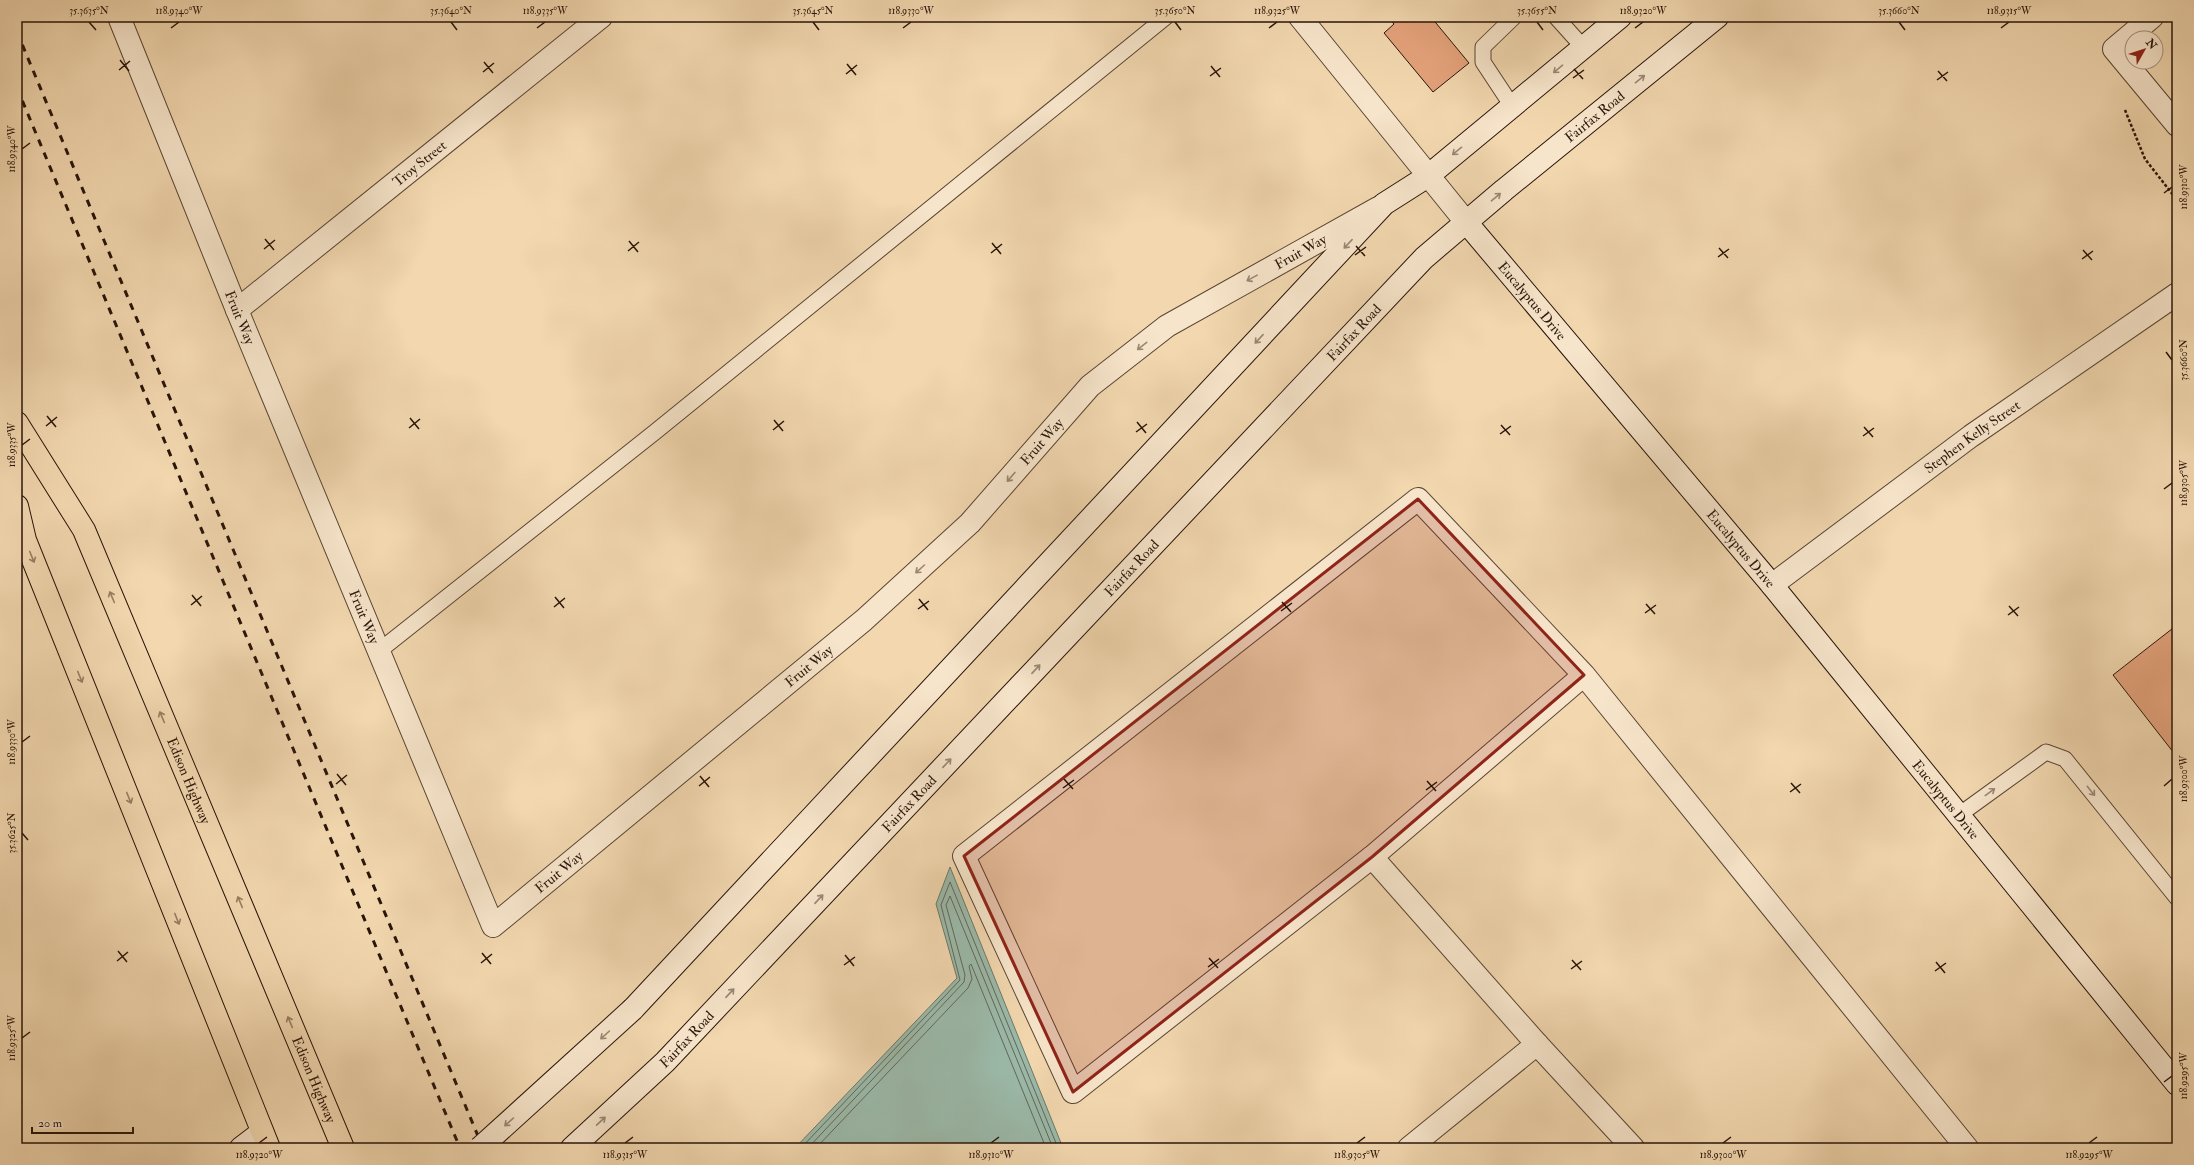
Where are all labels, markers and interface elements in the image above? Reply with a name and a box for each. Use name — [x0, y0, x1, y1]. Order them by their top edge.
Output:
text: 35.3635°N — [69, 5, 109, 17]
text: 118.9340°W — [156, 5, 203, 17]
text: 35.3640°N — [430, 5, 472, 17]
text: 118.9335°W — [523, 5, 568, 17]
text: 35.3645°N — [792, 5, 834, 17]
text: 118.9330°W — [888, 5, 935, 17]
text: 35.3650°N — [1155, 5, 1195, 17]
text: 118.9325°W — [1254, 5, 1301, 17]
text: 35.3655°N — [1517, 5, 1557, 17]
text: 118.9320°W — [1620, 5, 1667, 17]
text: 35.3660°N — [1878, 5, 1920, 17]
text: 118.9315°W — [1987, 5, 2032, 17]
north arrow — [2124, 30, 2164, 70]
text: N — [2143, 35, 2160, 53]
one-way arrow — [1552, 64, 1563, 73]
one-way arrow — [1635, 75, 1646, 84]
street label: Fairfax Road — [1562, 88, 1628, 146]
text: 118.9340°W — [6, 125, 18, 172]
street label: Troy Street — [389, 137, 450, 190]
one-way arrow — [1452, 147, 1463, 156]
text: 118.9310°W — [2178, 164, 2190, 210]
one-way arrow — [1491, 192, 1502, 201]
street label: Fruit Way — [1272, 230, 1331, 273]
one-way arrow — [1343, 238, 1352, 249]
street label: Eucalyptus Drive — [1494, 258, 1570, 344]
one-way arrow — [1247, 275, 1259, 283]
street label: Fruit Way — [221, 288, 259, 348]
street label: Fairfax Road — [1323, 301, 1385, 365]
one-way arrow — [1255, 333, 1264, 343]
text: 35.3660°N — [2178, 339, 2190, 381]
one-way arrow — [1136, 341, 1147, 350]
street label: Stephen Kelly Street — [1921, 397, 2024, 477]
street label: Fruit Way — [1017, 414, 1068, 469]
text: 118.9335°W — [6, 422, 18, 467]
text: 118.9305°W — [2178, 459, 2190, 506]
one-way arrow — [1006, 472, 1015, 482]
street label: Eucalyptus Drive — [1703, 506, 1779, 592]
street label: Fairfax Road — [1101, 536, 1163, 600]
one-way arrow — [29, 550, 36, 562]
one-way arrow — [915, 565, 925, 574]
street label: Fruit Way — [345, 587, 383, 648]
one-way arrow — [108, 592, 115, 604]
street label: Fruit Way — [782, 641, 838, 691]
one-way arrow — [1031, 664, 1041, 674]
one-way arrow — [77, 671, 85, 683]
one-way arrow — [158, 712, 166, 724]
text: 118.9330°W — [6, 718, 18, 765]
street label: Edison Highway — [163, 735, 215, 828]
text: 118.9300°W — [2178, 755, 2190, 802]
street label: Eucalyptus Drive — [1908, 757, 1983, 843]
one-way arrow — [942, 759, 951, 769]
street label: Fairfax Road — [878, 772, 940, 836]
one-way arrow — [2086, 786, 2095, 796]
one-way arrow — [1985, 788, 1996, 796]
one-way arrow — [125, 791, 133, 803]
text: 35.3625°N — [6, 813, 18, 853]
street label: Fruit Way — [532, 847, 588, 897]
one-way arrow — [814, 894, 824, 904]
one-way arrow — [235, 896, 243, 908]
one-way arrow — [173, 912, 181, 924]
one-way arrow — [725, 988, 735, 998]
street label: Fairfax Road — [656, 1008, 718, 1072]
text: 118.9325°W — [6, 1014, 18, 1061]
one-way arrow — [286, 1016, 293, 1028]
one-way arrow — [600, 1030, 610, 1039]
street label: Edison Highway — [288, 1034, 340, 1127]
text: 118.9295°W — [2178, 1052, 2190, 1100]
scale bar — [32, 1109, 133, 1135]
text: 20 m — [38, 1116, 63, 1131]
one-way arrow — [596, 1117, 606, 1126]
one-way arrow — [503, 1118, 514, 1127]
text: 118.9320°W — [236, 1149, 283, 1161]
text: 118.9315°W — [603, 1149, 648, 1161]
text: 118.9310°W — [968, 1149, 1014, 1161]
text: 118.9305°W — [1334, 1149, 1381, 1161]
text: 118.9300°W — [1700, 1149, 1747, 1161]
text: 118.9295°W — [2065, 1149, 2113, 1161]

